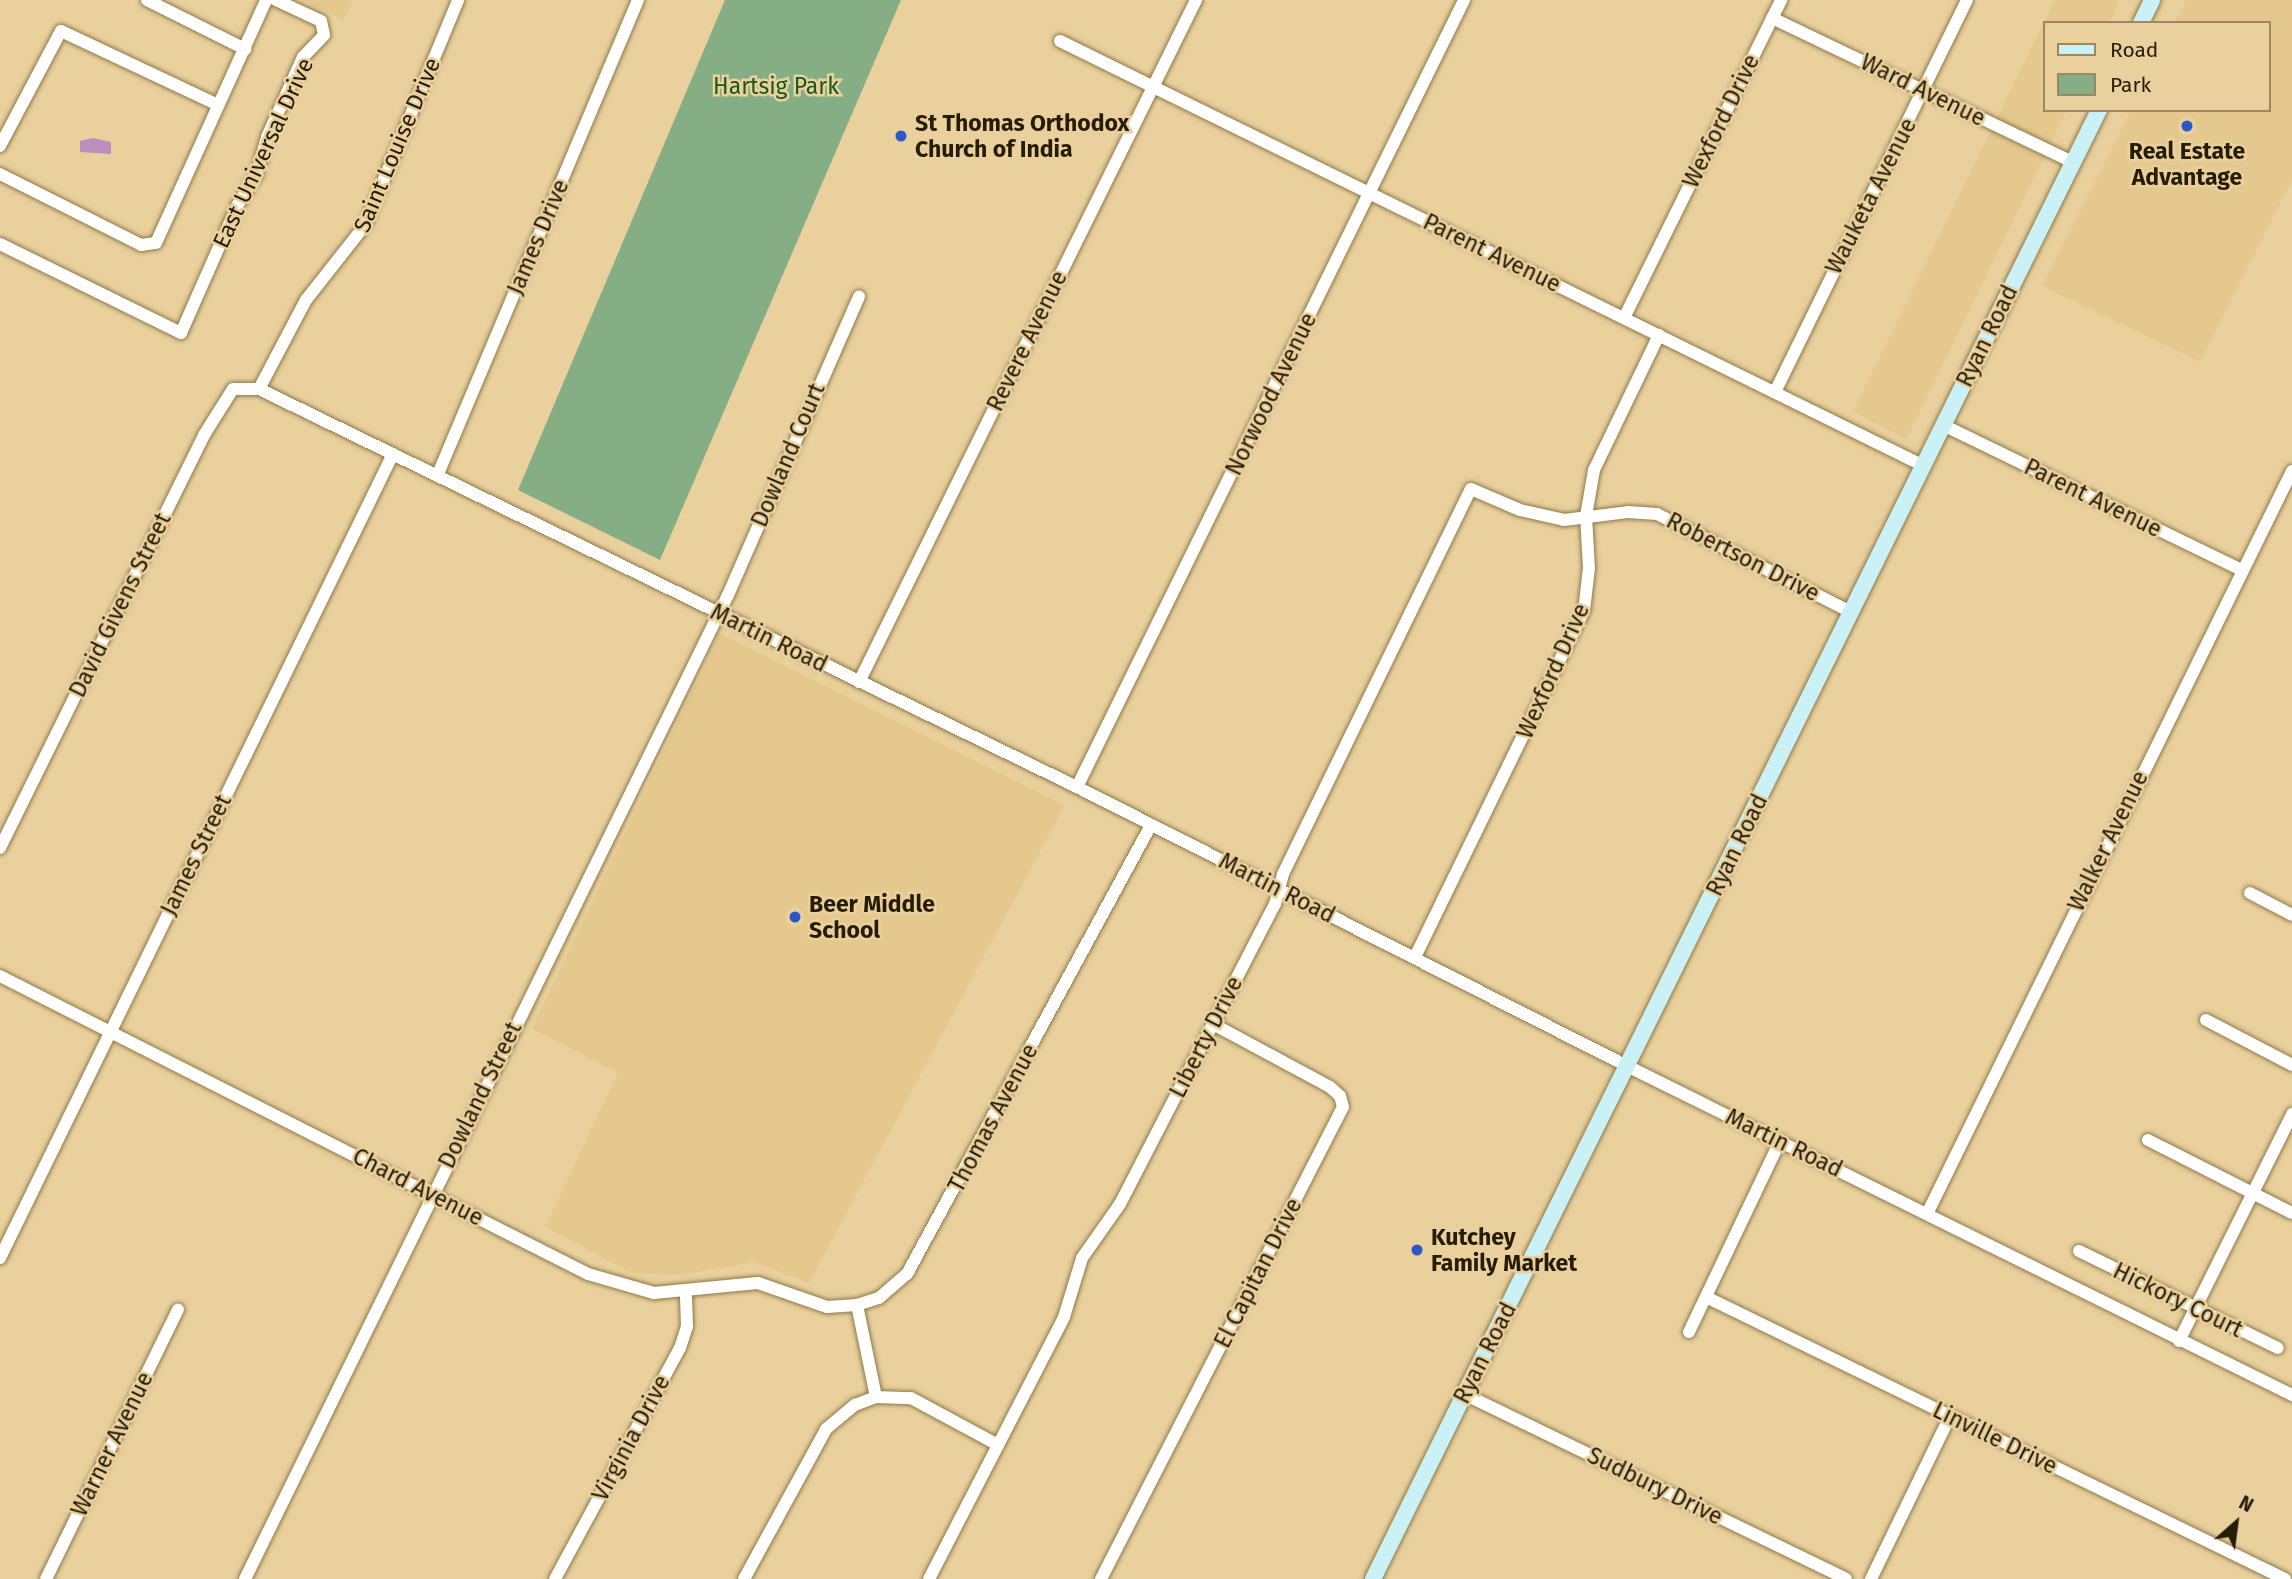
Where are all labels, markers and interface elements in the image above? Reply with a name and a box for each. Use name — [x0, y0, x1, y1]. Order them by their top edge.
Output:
legend — [2044, 21, 2271, 112]
text: Road — [2110, 37, 2158, 63]
street label: Ward Avenue — [1856, 48, 1990, 132]
street label: Wexford Drive — [1677, 50, 1765, 192]
street label: East Universal Drive — [207, 54, 319, 252]
street label: Saint Louise Drive — [348, 54, 446, 236]
park label: Hartsig Park — [713, 72, 839, 100]
text: Park — [2110, 72, 2151, 98]
place label: St Thomas Orthodox Church of India — [915, 109, 1129, 163]
street label: Wauketa Avenue — [1820, 113, 1922, 279]
marker: Real Estate Advantage — [2179, 118, 2195, 134]
marker: St Thomas Orthodox Church of India — [893, 128, 909, 144]
place label: Real Estate Advantage — [2129, 137, 2245, 191]
street label: James Drive — [501, 175, 575, 299]
street label: Parent Avenue — [1419, 208, 1565, 298]
street label: Revere Avenue — [981, 266, 1073, 416]
street label: Ryan Road — [1950, 281, 2024, 391]
street label: Norwood Avenue — [1220, 308, 1322, 480]
street label: Dowland Court — [745, 379, 831, 531]
street label: Parent Avenue — [2020, 453, 2166, 543]
street label: Robertson Drive — [1662, 507, 1824, 607]
street label: David Givens Street — [63, 508, 177, 702]
street label: Martin Road — [706, 598, 832, 678]
street label: Wexford Drive — [1511, 599, 1595, 743]
street label: Walker Avenue — [2062, 766, 2154, 916]
street label: James Street — [155, 790, 237, 920]
street label: Ryan Road — [1700, 790, 1774, 900]
street label: Martin Road — [1214, 847, 1340, 929]
place label: Beer Middle School — [809, 890, 935, 944]
marker: Beer Middle School — [787, 909, 803, 925]
street label: Liberty Drive — [1164, 972, 1248, 1102]
street label: Dowland Street — [433, 1017, 527, 1173]
street label: Thomas Avenue — [942, 1039, 1044, 1197]
street label: Martin Road — [1721, 1103, 1847, 1183]
street label: Chard Avenue — [348, 1142, 488, 1232]
street label: El Capitan Drive — [1208, 1193, 1308, 1353]
place label: Kutchey Family Market — [1431, 1223, 1577, 1277]
marker: Kutchey Family Market — [1409, 1242, 1425, 1258]
street label: Hickory Court — [2109, 1257, 2247, 1343]
street label: Ryan Road — [1448, 1298, 1522, 1408]
street label: Warner Avenue — [65, 1367, 159, 1521]
street label: Virginia Drive — [586, 1370, 676, 1506]
street label: Linville Drive — [1928, 1396, 2062, 1480]
street label: Sudbury Drive — [1583, 1441, 1727, 1531]
north arrow — [2201, 1488, 2271, 1558]
text: N — [2235, 1491, 2257, 1517]

